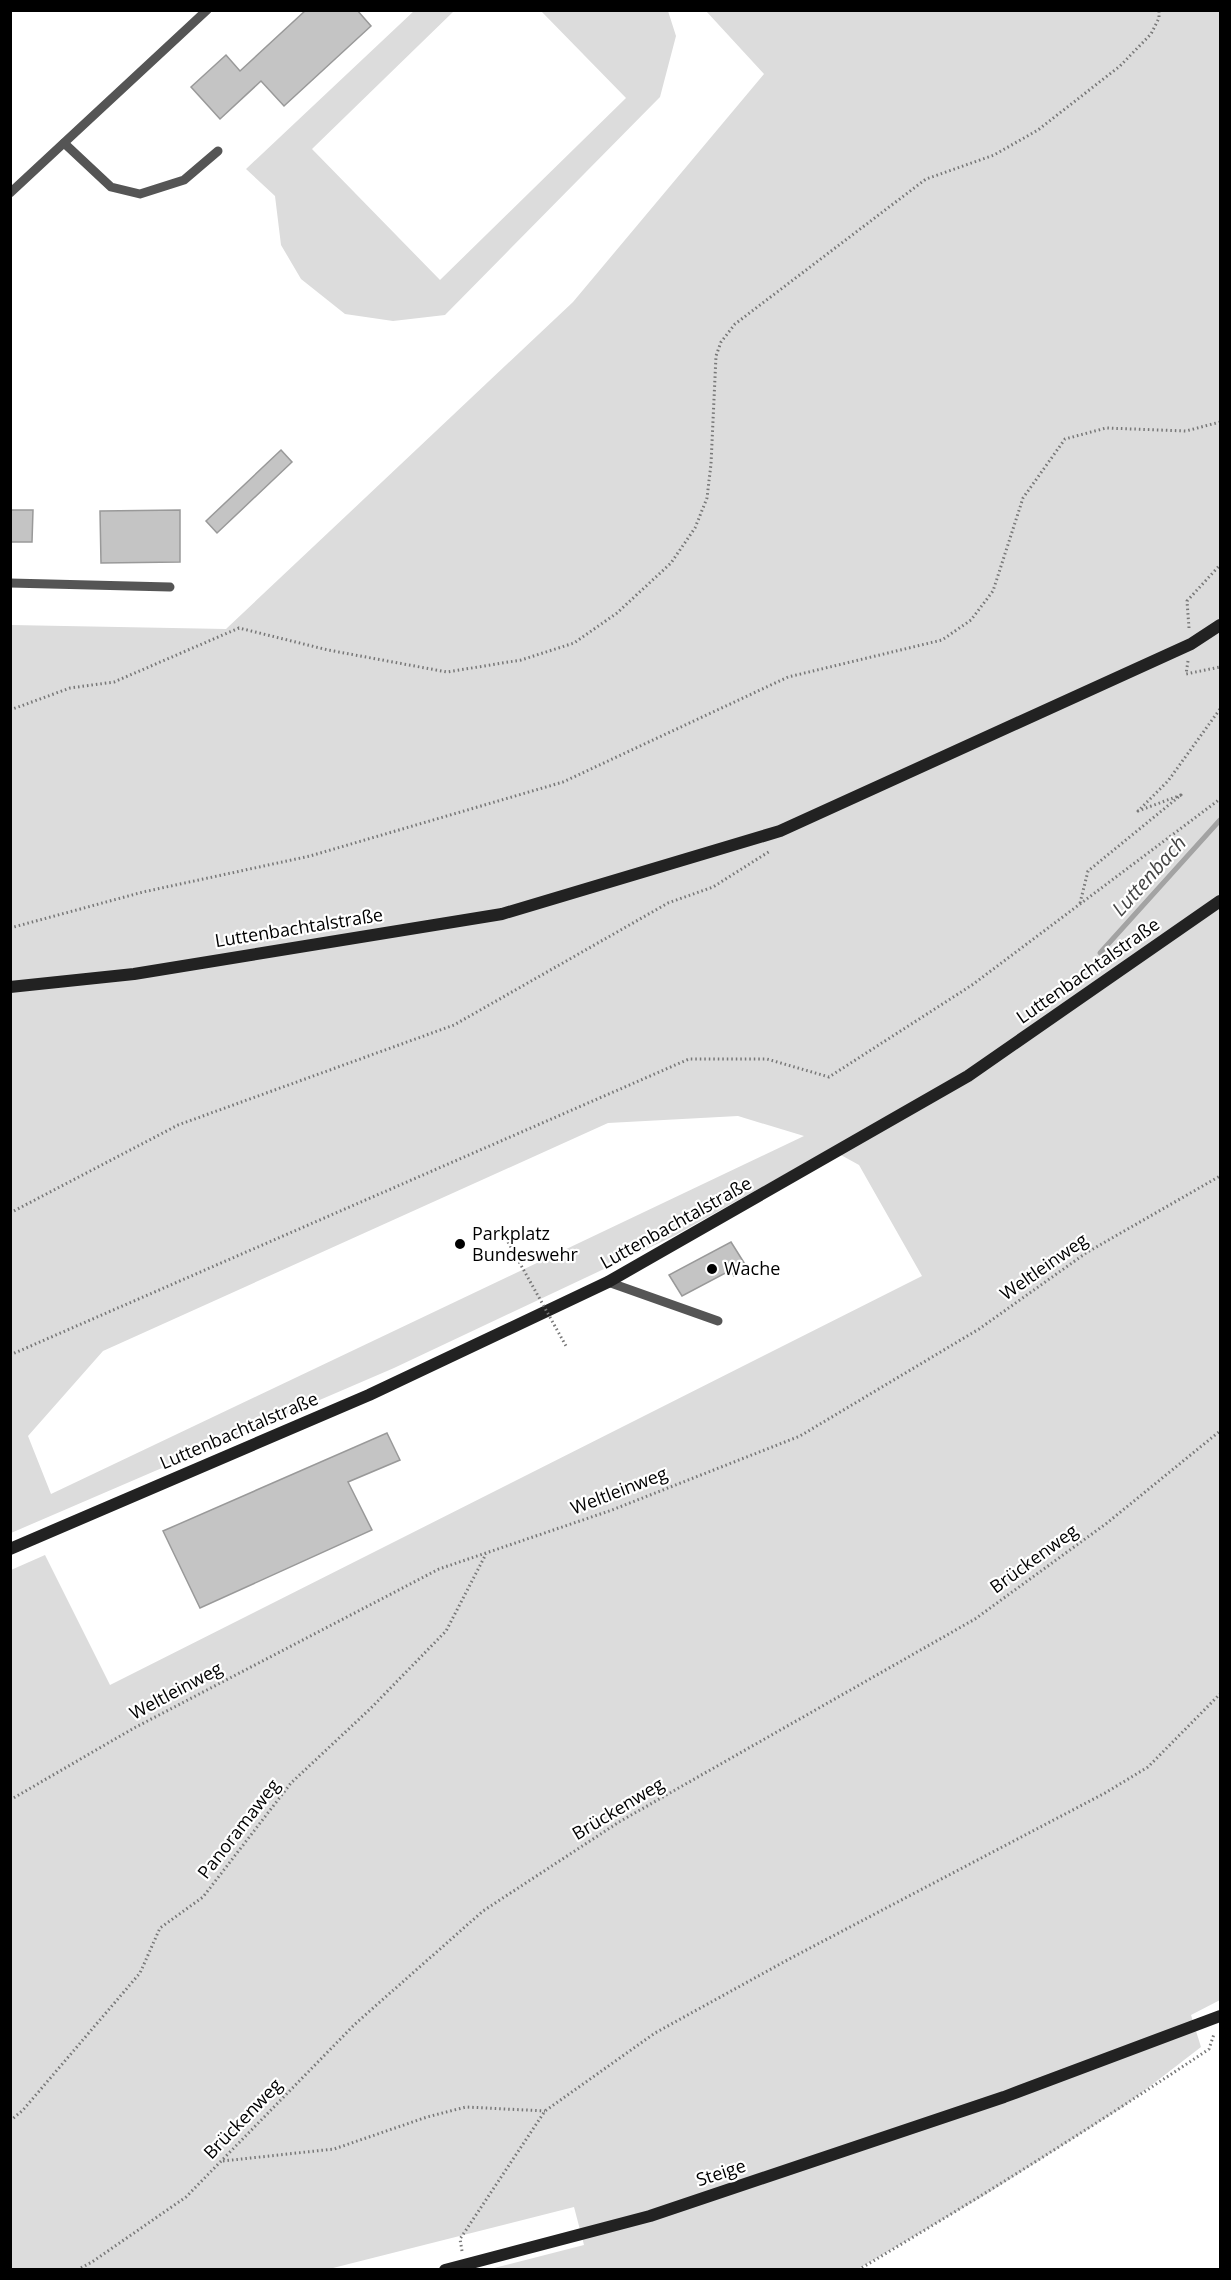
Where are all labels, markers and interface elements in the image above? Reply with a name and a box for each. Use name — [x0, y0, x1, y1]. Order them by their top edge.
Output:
water label: Luttenbach — [1105, 830, 1192, 922]
street label: Luttenbachtalstraße — [213, 902, 385, 952]
street label: Luttenbachtalstraße — [1011, 912, 1164, 1029]
street label: Luttenbachtalstraße — [595, 1170, 756, 1274]
place label: Parkplatz Bundeswehr — [472, 1221, 578, 1266]
street label: Weltleinweg — [995, 1227, 1092, 1305]
marker: Parkplatz Bundeswehr — [453, 1237, 467, 1251]
place label: Wache — [724, 1256, 780, 1280]
marker: Wache — [705, 1262, 719, 1276]
street label: Luttenbachtalstraße — [156, 1386, 321, 1474]
street label: Weltleinweg — [567, 1461, 671, 1520]
street label: Brückenweg — [985, 1518, 1082, 1598]
street label: Weltleinweg — [125, 1656, 226, 1725]
street label: Brückenweg — [567, 1771, 668, 1845]
street label: Panoramaweg — [192, 1773, 285, 1883]
street label: Brückenweg — [198, 2073, 287, 2164]
street label: Steige — [693, 2153, 749, 2191]

